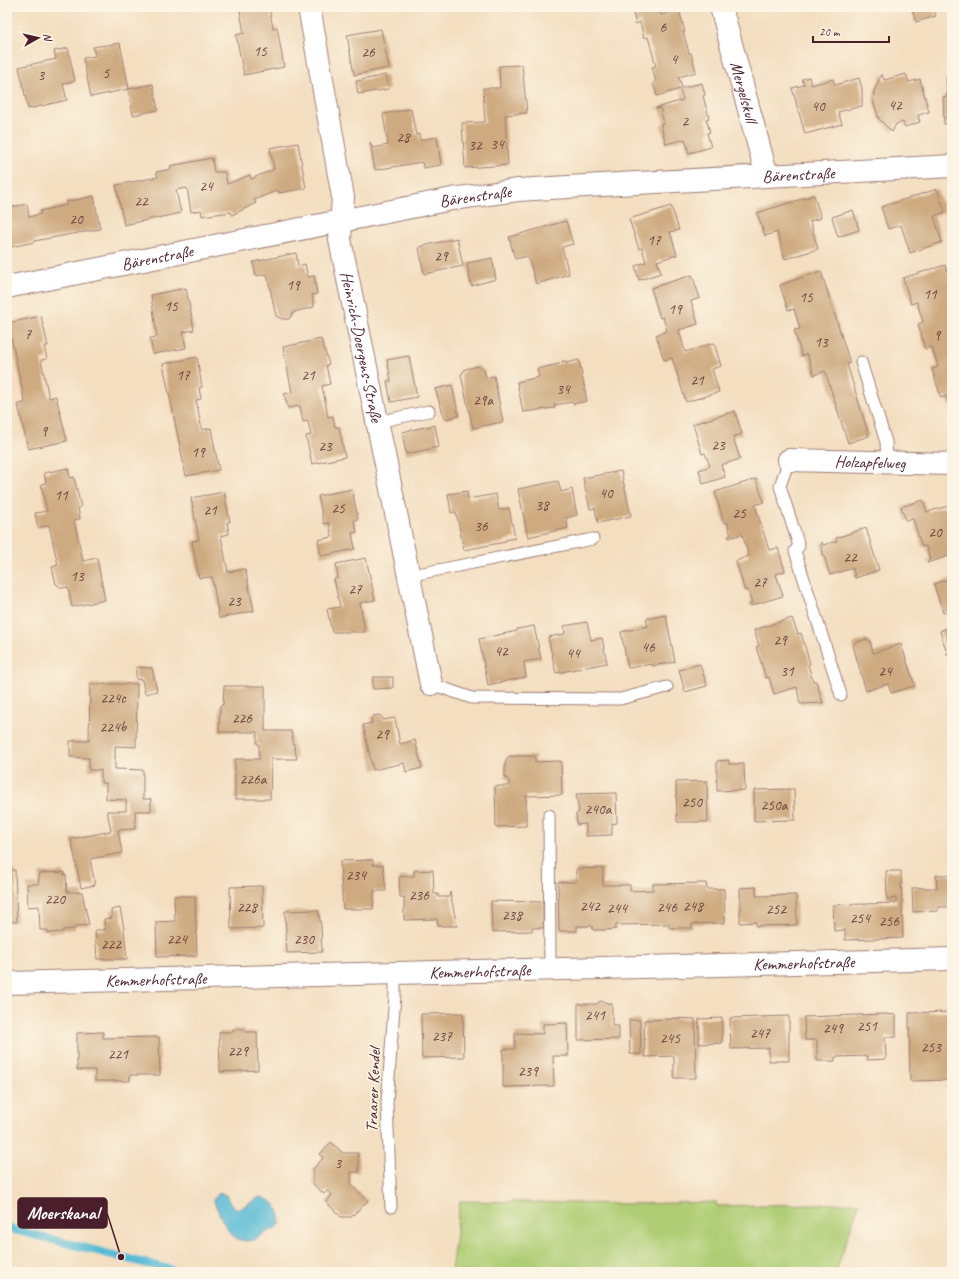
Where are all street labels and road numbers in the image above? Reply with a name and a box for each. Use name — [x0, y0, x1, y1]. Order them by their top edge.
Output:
street label: Mergelskull — [726, 59, 763, 128]
street label: Bärenstraße — [762, 162, 836, 187]
street label: Bärenstraße — [437, 180, 514, 212]
street label: Bärenstraße — [120, 240, 196, 275]
street label: Heinrich-Doergens-Straße — [336, 269, 388, 425]
street label: Holzapfelweg — [834, 451, 907, 473]
street label: Kemmerhofstraße — [753, 951, 856, 975]
street label: Kemmerhofstraße — [429, 959, 532, 983]
street label: Kemmerhofstraße — [105, 967, 208, 991]
street label: Traarer Kendel — [361, 1044, 385, 1133]

